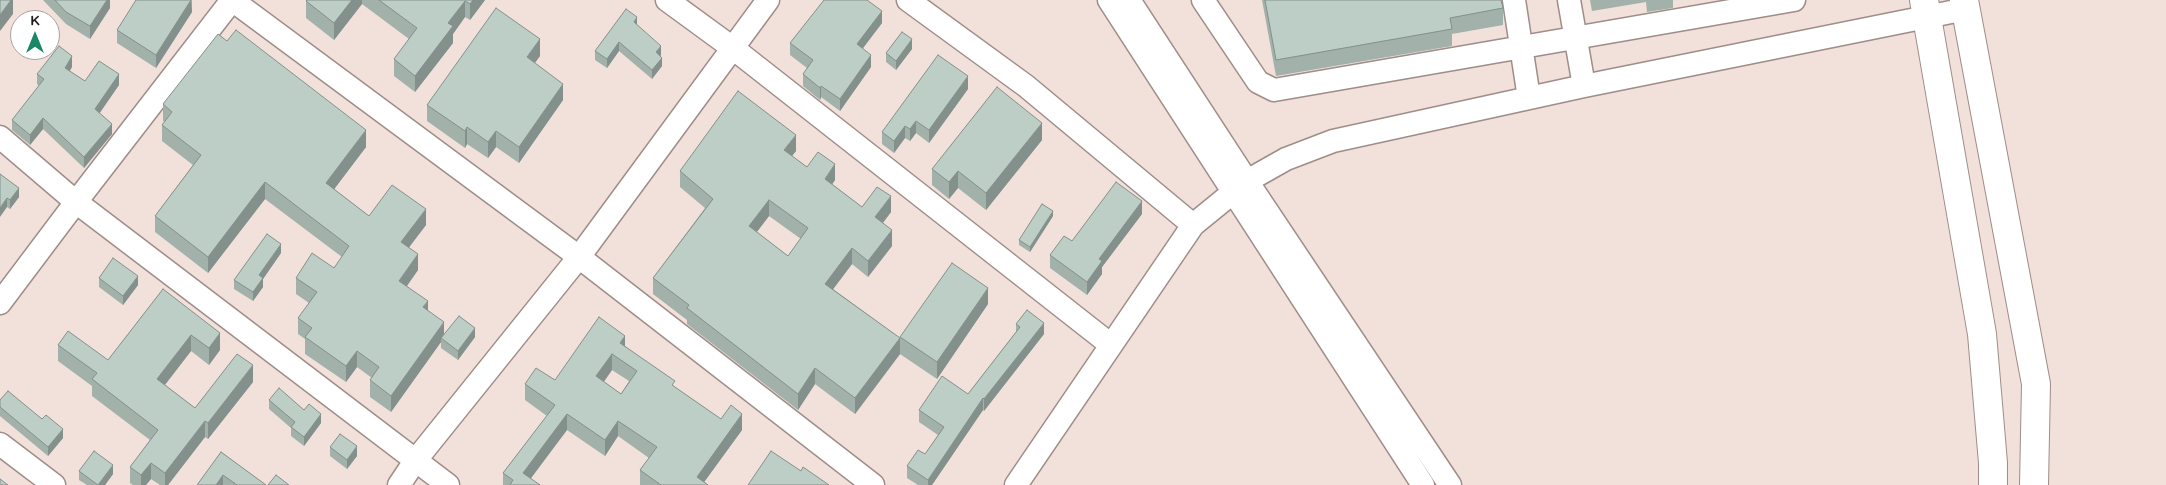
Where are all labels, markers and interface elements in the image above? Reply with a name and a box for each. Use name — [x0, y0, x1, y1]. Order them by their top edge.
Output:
north arrow — [10, 10, 60, 60]
text: K — [30, 12, 40, 29]

